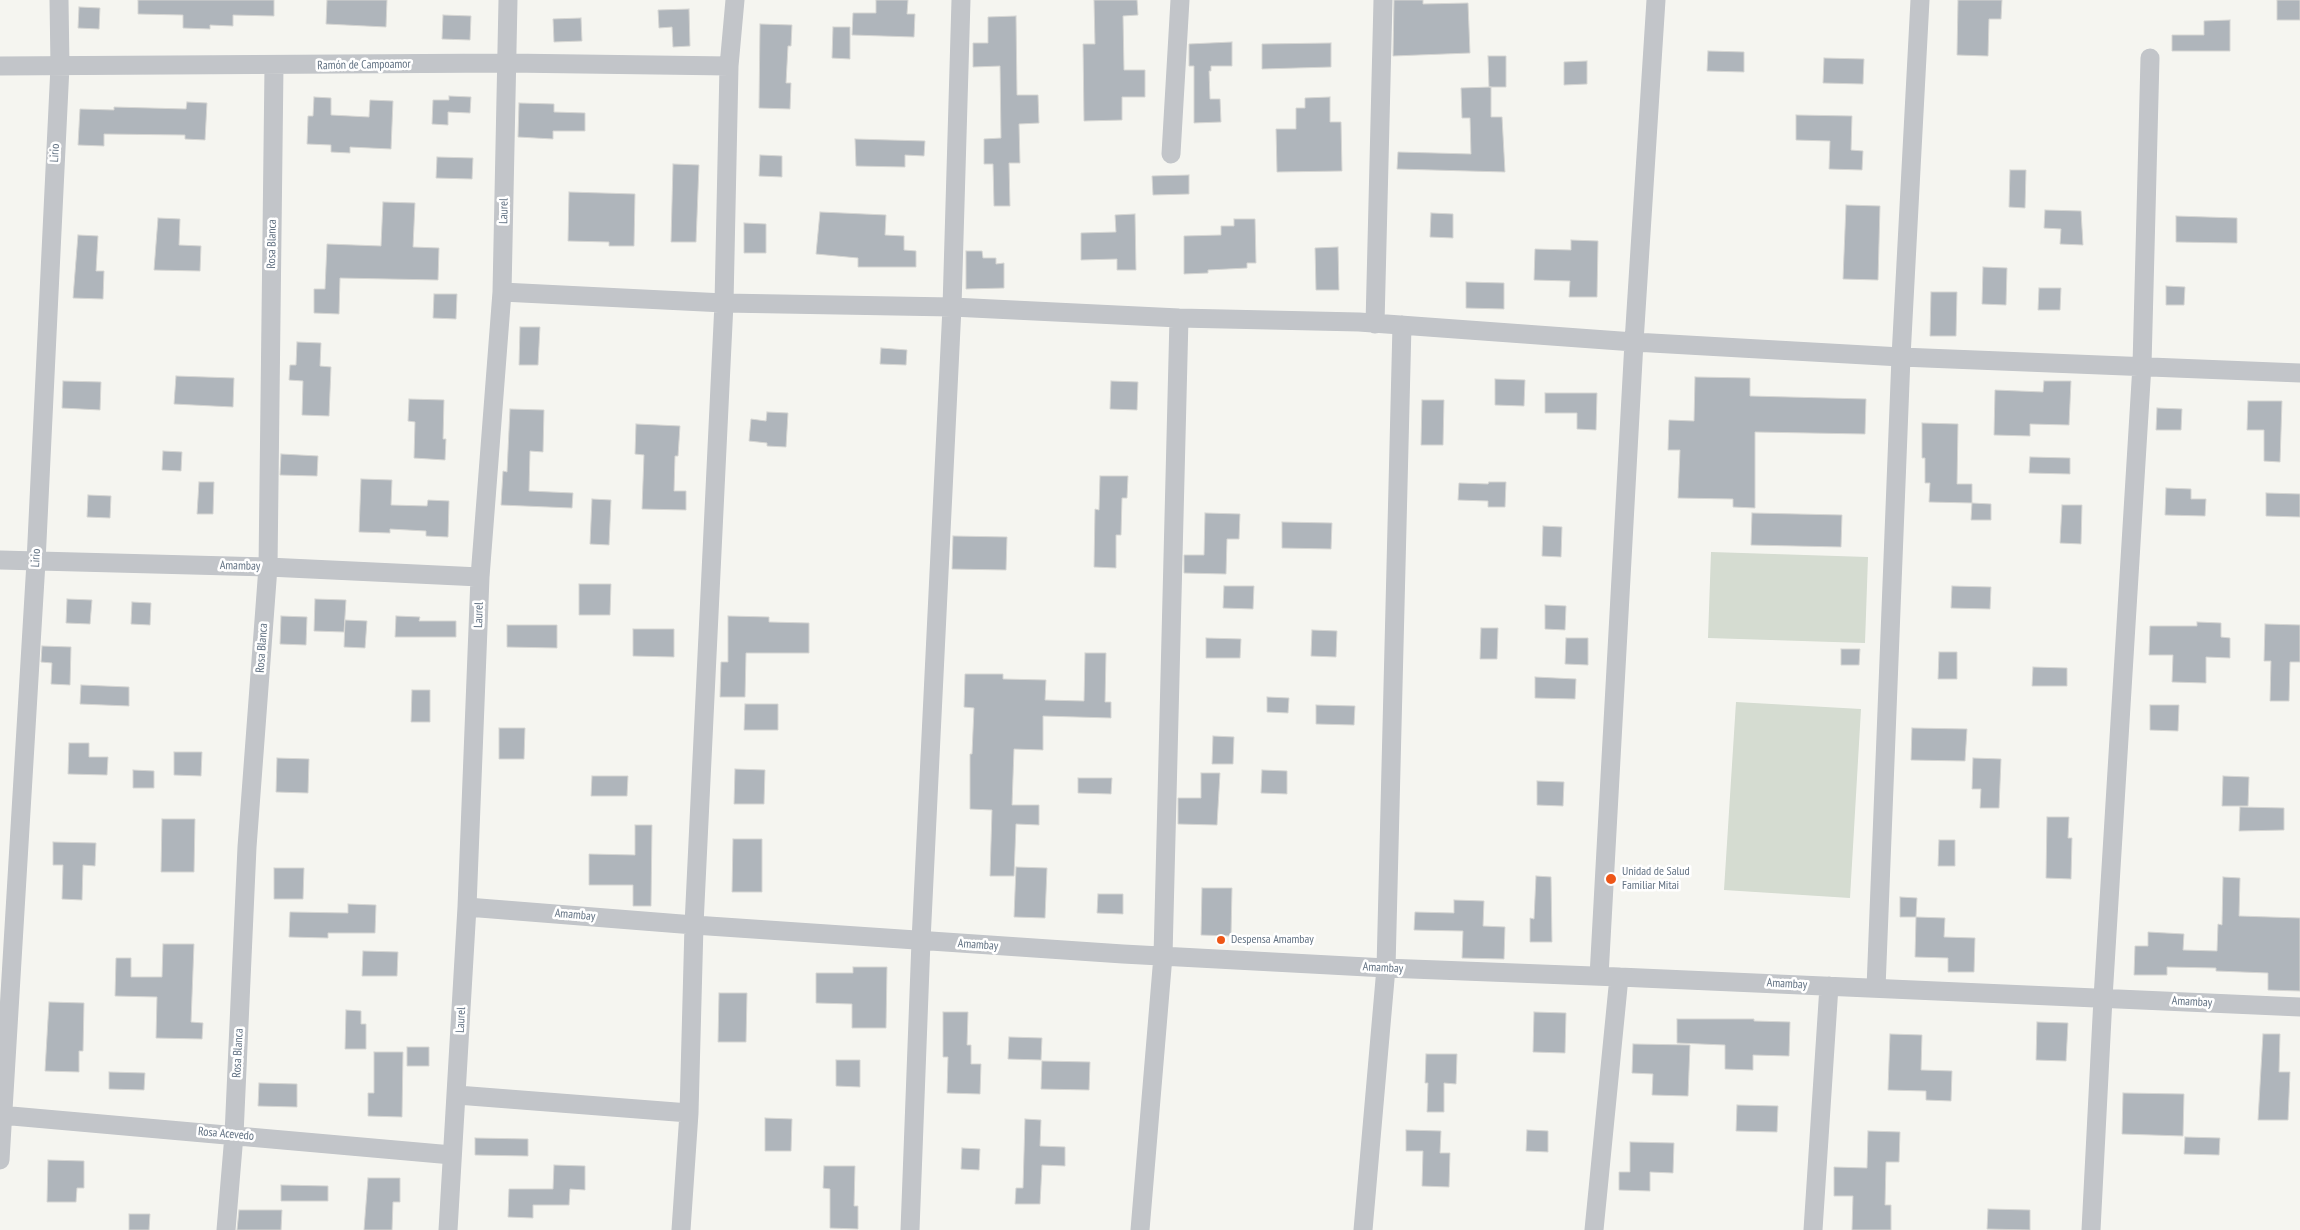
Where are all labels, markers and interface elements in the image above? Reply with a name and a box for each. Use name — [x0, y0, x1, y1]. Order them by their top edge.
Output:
street label: Ramón de Campoamor — [317, 57, 411, 73]
street label: Lirio — [47, 143, 63, 163]
street label: Laurel — [497, 198, 511, 224]
street label: Rosa Blanca — [264, 219, 280, 269]
street label: Lirio — [28, 548, 44, 568]
street label: Amambay — [220, 558, 260, 574]
street label: Laurel — [471, 602, 487, 628]
street label: Rosa Blanca — [253, 623, 271, 673]
place label: Unidad de Salud Familiar Mitai — [1622, 865, 1690, 893]
marker: Unidad de Salud Familiar Mitai — [1604, 872, 1618, 886]
street label: Amambay — [554, 906, 596, 924]
place label: Despensa Amambay — [1231, 933, 1314, 947]
marker: Despensa Amambay — [1215, 934, 1227, 946]
street label: Amambay — [957, 936, 999, 954]
street label: Amambay — [1362, 960, 1404, 976]
street label: Amambay — [1766, 976, 1808, 992]
street label: Amambay — [2171, 994, 2213, 1010]
street label: Laurel — [453, 1007, 469, 1033]
street label: Rosa Blanca — [230, 1028, 246, 1078]
street label: Rosa Acevedo — [197, 1124, 255, 1144]

